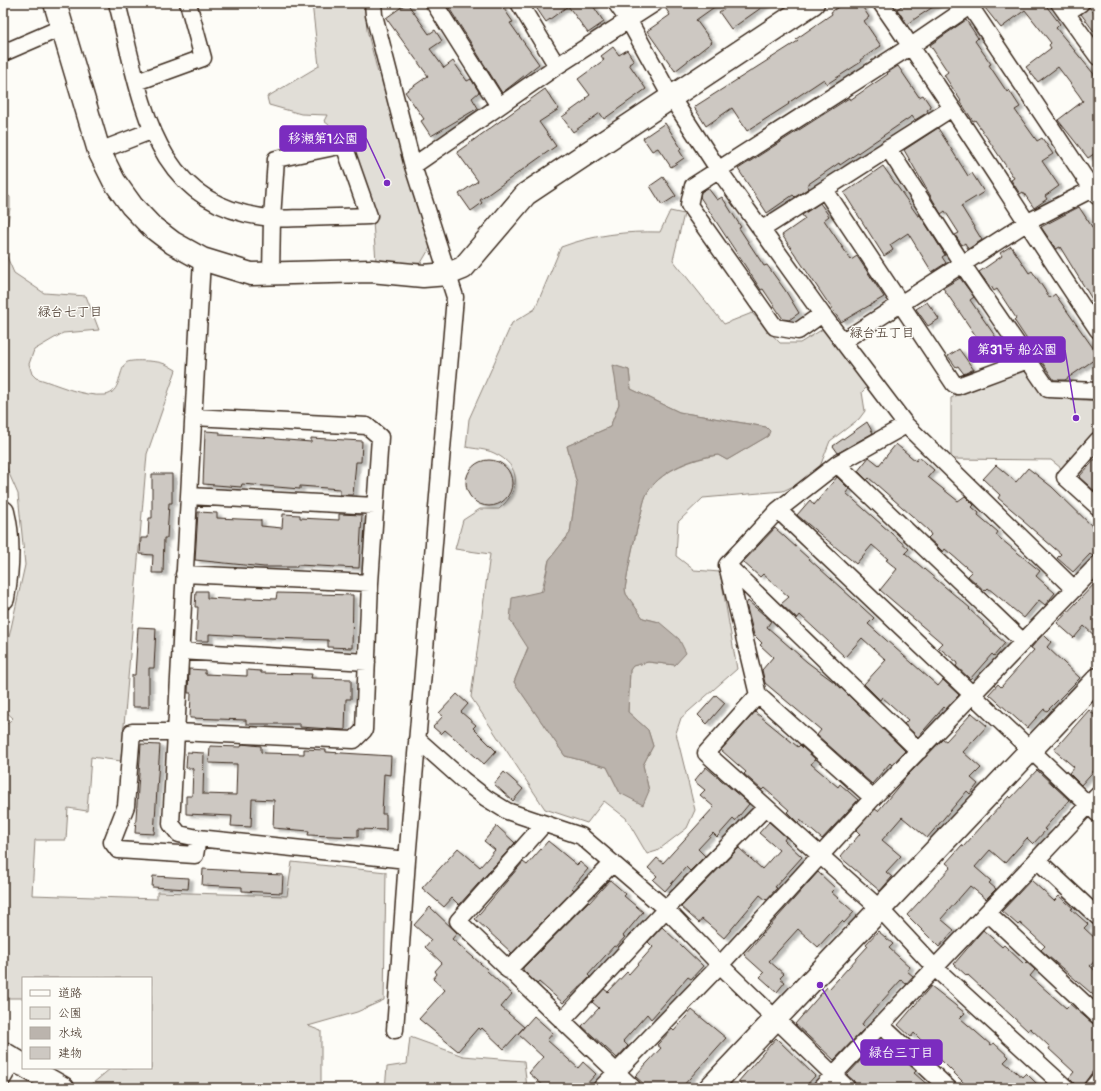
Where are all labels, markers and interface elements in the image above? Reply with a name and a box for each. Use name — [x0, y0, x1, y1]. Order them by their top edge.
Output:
callout: 移瀬第1公園 — [280, 126, 366, 151]
text: 移瀬第1公園 — [288, 131, 358, 147]
district label: 緑台七丁目 — [37, 304, 103, 320]
district label: 緑台五丁目 — [849, 325, 915, 341]
callout: 第31号 船公園 — [969, 337, 1065, 362]
text: 第31号 船公園 — [977, 342, 1057, 358]
legend — [22, 977, 152, 1069]
text: 道路 — [58, 986, 82, 1001]
text: 公園 — [58, 1006, 82, 1021]
text: 水域 — [58, 1026, 82, 1041]
callout: 緑台三丁目 — [861, 1040, 942, 1065]
text: 緑台三丁目 — [868, 1045, 934, 1061]
text: 建物 — [58, 1046, 82, 1061]

